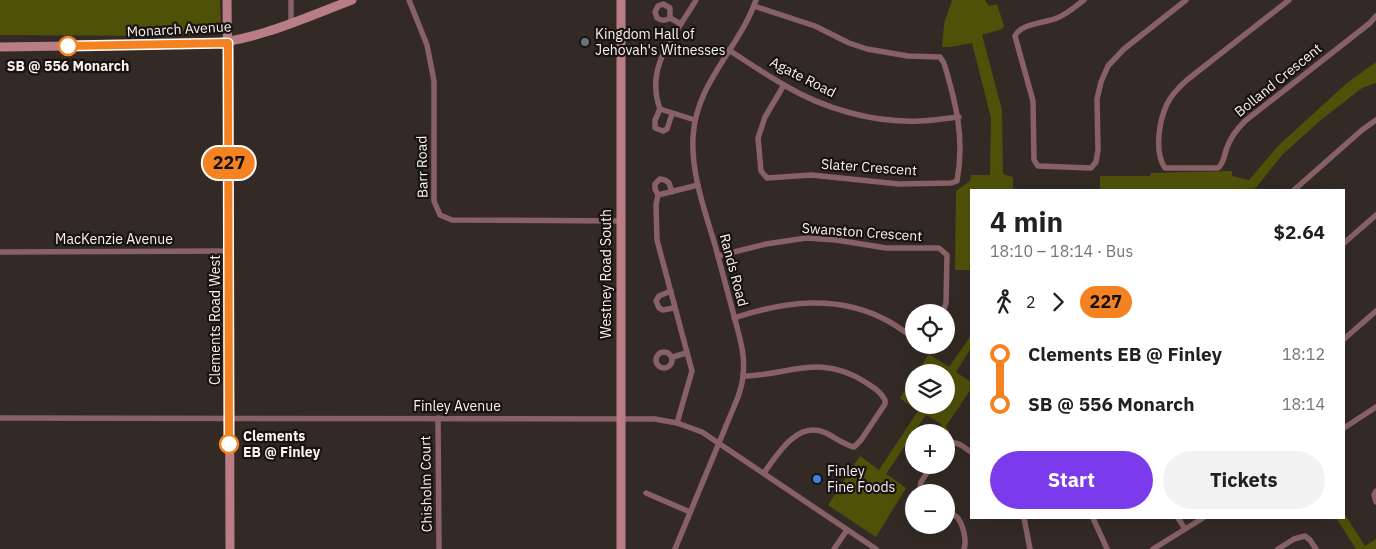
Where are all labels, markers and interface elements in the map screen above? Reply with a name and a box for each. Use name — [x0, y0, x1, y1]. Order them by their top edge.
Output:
street label: Monarch Avenue — [126, 17, 232, 41]
place label: Kingdom Hall of Jehovah's Witnesses — [595, 25, 726, 59]
marker: SB @ 556 Monarch — [58, 36, 78, 56]
marker: Kingdom Hall of Jehovah's Witnesses — [579, 36, 591, 48]
street label: Bolland Crescent — [1231, 39, 1325, 121]
street label: Agate Road — [767, 53, 839, 101]
place label: SB @ 556 Monarch — [7, 57, 129, 75]
street label: Barr Road — [412, 136, 432, 198]
line badge: 227 — [200, 147, 258, 179]
text: 227 — [213, 151, 245, 174]
street label: Slater Crescent — [820, 155, 918, 179]
text: 4 min — [990, 203, 1063, 240]
street label: Westney Road South — [597, 209, 615, 339]
street label: Swanston Crescent — [801, 219, 923, 245]
text: $2.64 — [1273, 220, 1325, 244]
street label: MacKenzie Avenue — [55, 230, 173, 248]
street label: Rands Road — [716, 232, 752, 308]
text: 18:10 – 18:14 · Bus — [990, 241, 1133, 261]
street label: Clements Road West — [206, 255, 224, 385]
icon: walk — [990, 288, 1018, 316]
icon: forward — [1044, 288, 1072, 316]
text: 227 — [1090, 290, 1122, 313]
text: 2 — [1026, 292, 1036, 312]
map controls — [905, 304, 955, 534]
button: locate — [905, 304, 955, 354]
text: Clements EB @ Finley — [1028, 342, 1222, 366]
text: 18:12 — [1282, 344, 1325, 364]
button: layers — [905, 364, 955, 414]
text: SB @ 556 Monarch — [1028, 392, 1194, 416]
text: 18:14 — [1282, 394, 1325, 414]
street label: Finley Avenue — [413, 397, 501, 415]
button: + — [905, 424, 955, 474]
place label: Clements EB @ Finley — [243, 427, 321, 461]
marker: Clements EB @ Finley — [219, 434, 239, 454]
street label: Chisholm Court — [416, 435, 436, 532]
button: Start — [990, 451, 1153, 509]
button: Tickets — [1163, 451, 1325, 509]
place label: Finley Fine Foods — [827, 462, 896, 496]
marker: Finley Fine Foods — [811, 473, 823, 485]
button: − — [905, 484, 955, 534]

